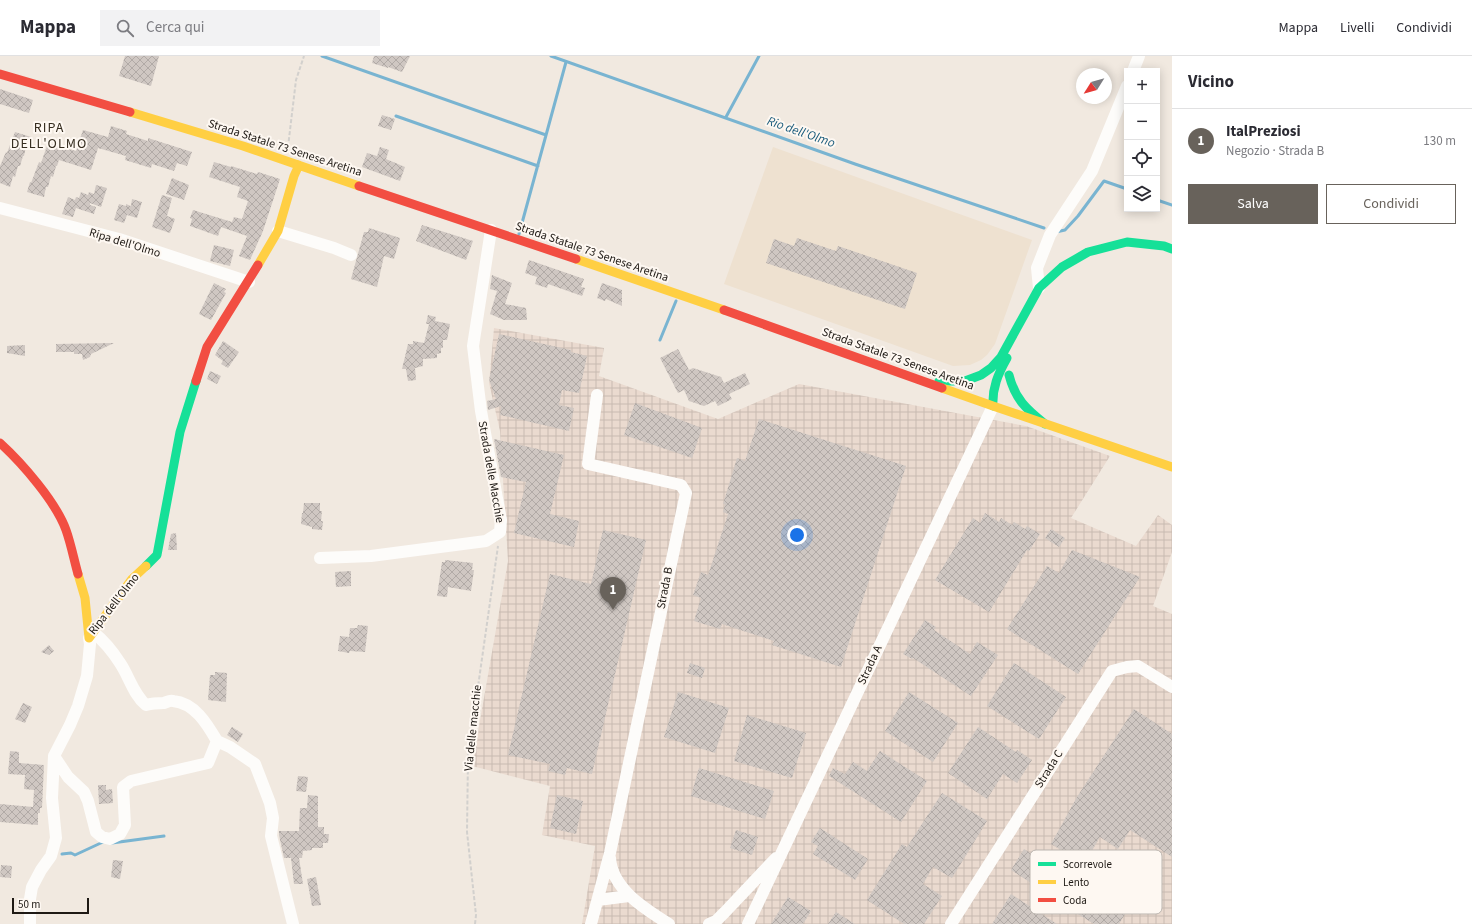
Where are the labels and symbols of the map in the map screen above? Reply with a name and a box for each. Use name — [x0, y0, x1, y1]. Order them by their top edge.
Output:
north arrow — [1076, 68, 1112, 104]
water label: Rio dell'Olmo — [765, 112, 838, 152]
street label: Strada Statale 73 Senese Aretina — [206, 115, 364, 181]
district label: RIPA DELL'OLMO — [11, 118, 87, 154]
street label: Strada Statale 73 Senese Aretina — [513, 218, 671, 286]
street label: Ripa dell'Olmo — [87, 224, 163, 262]
street label: Strada Statale 73 Senese Aretina — [819, 323, 977, 395]
street label: Strada delle Macchie — [474, 420, 508, 524]
your location — [787, 525, 807, 545]
street label: Strada B — [653, 566, 677, 610]
street label: Ripa dell'Olmo — [85, 570, 143, 638]
pin: 1 — [600, 577, 626, 610]
street label: Strada A — [853, 642, 887, 688]
street label: Via delle macchie — [460, 684, 486, 772]
street label: Strada C — [1031, 747, 1067, 791]
legend — [1030, 850, 1162, 914]
text: Scorrevole — [1063, 857, 1113, 872]
text: Lento — [1063, 875, 1089, 890]
text: Coda — [1063, 893, 1087, 908]
scale bar — [12, 896, 89, 915]

